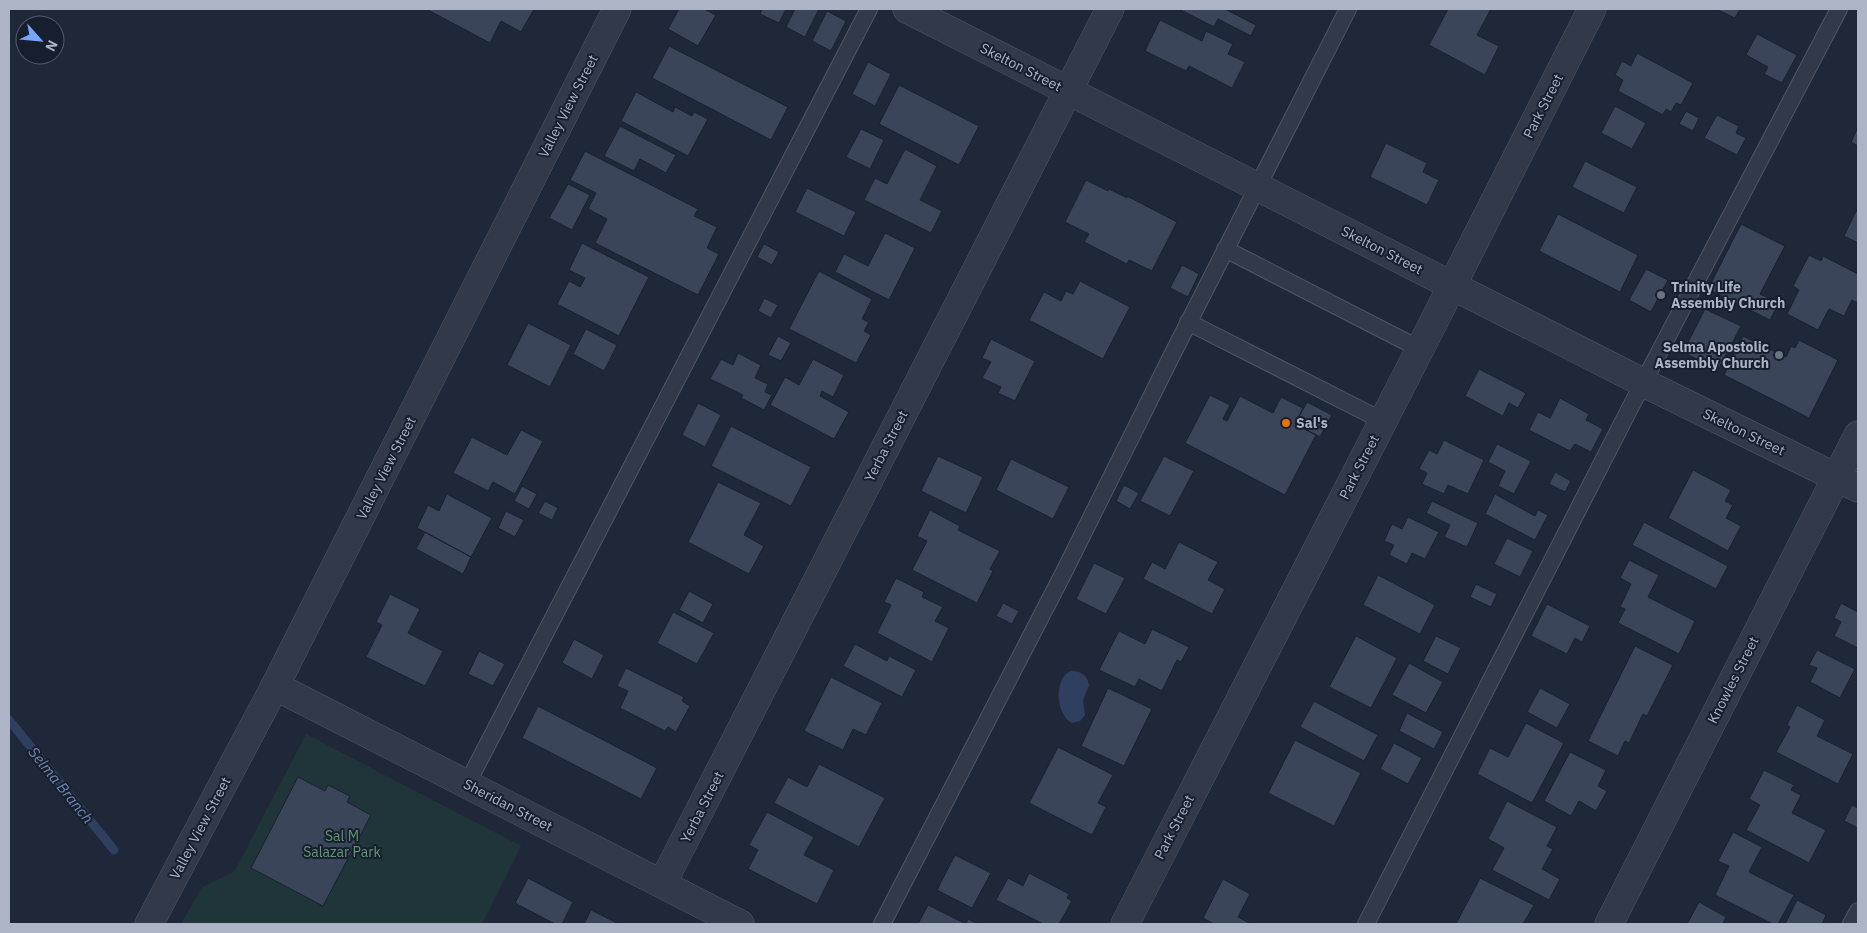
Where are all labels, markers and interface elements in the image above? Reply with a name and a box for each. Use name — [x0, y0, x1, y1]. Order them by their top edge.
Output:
north arrow — [15, 15, 65, 65]
text: N — [41, 37, 62, 55]
street label: Skelton Street — [977, 39, 1065, 95]
street label: Valley View Street — [534, 51, 602, 160]
street label: Park Street — [1519, 71, 1567, 141]
street label: Skelton Street — [1338, 222, 1426, 278]
place label: Trinity Life Assembly Church — [1671, 278, 1785, 312]
marker: Trinity Life Assembly Church — [1655, 289, 1667, 301]
place label: Selma Apostolic Assembly Church — [1655, 338, 1769, 372]
marker: Selma Apostolic Assembly Church — [1773, 349, 1785, 361]
street label: Skelton Street — [1700, 404, 1788, 460]
street label: Yerba Street — [860, 407, 912, 485]
street label: Valley View Street — [352, 413, 420, 522]
place label: Sal's — [1296, 414, 1328, 432]
marker: Sal's — [1280, 417, 1292, 429]
street label: Park Street — [1335, 432, 1383, 502]
street label: Knowles Street — [1703, 633, 1763, 727]
water label: Selma Branch — [24, 743, 98, 827]
street label: Yerba Street — [676, 768, 728, 846]
street label: Valley View Street — [165, 774, 235, 882]
street label: Sheridan Street — [460, 775, 556, 835]
street label: Park Street — [1150, 792, 1198, 862]
park label: Sal M Salazar Park — [303, 827, 381, 861]

